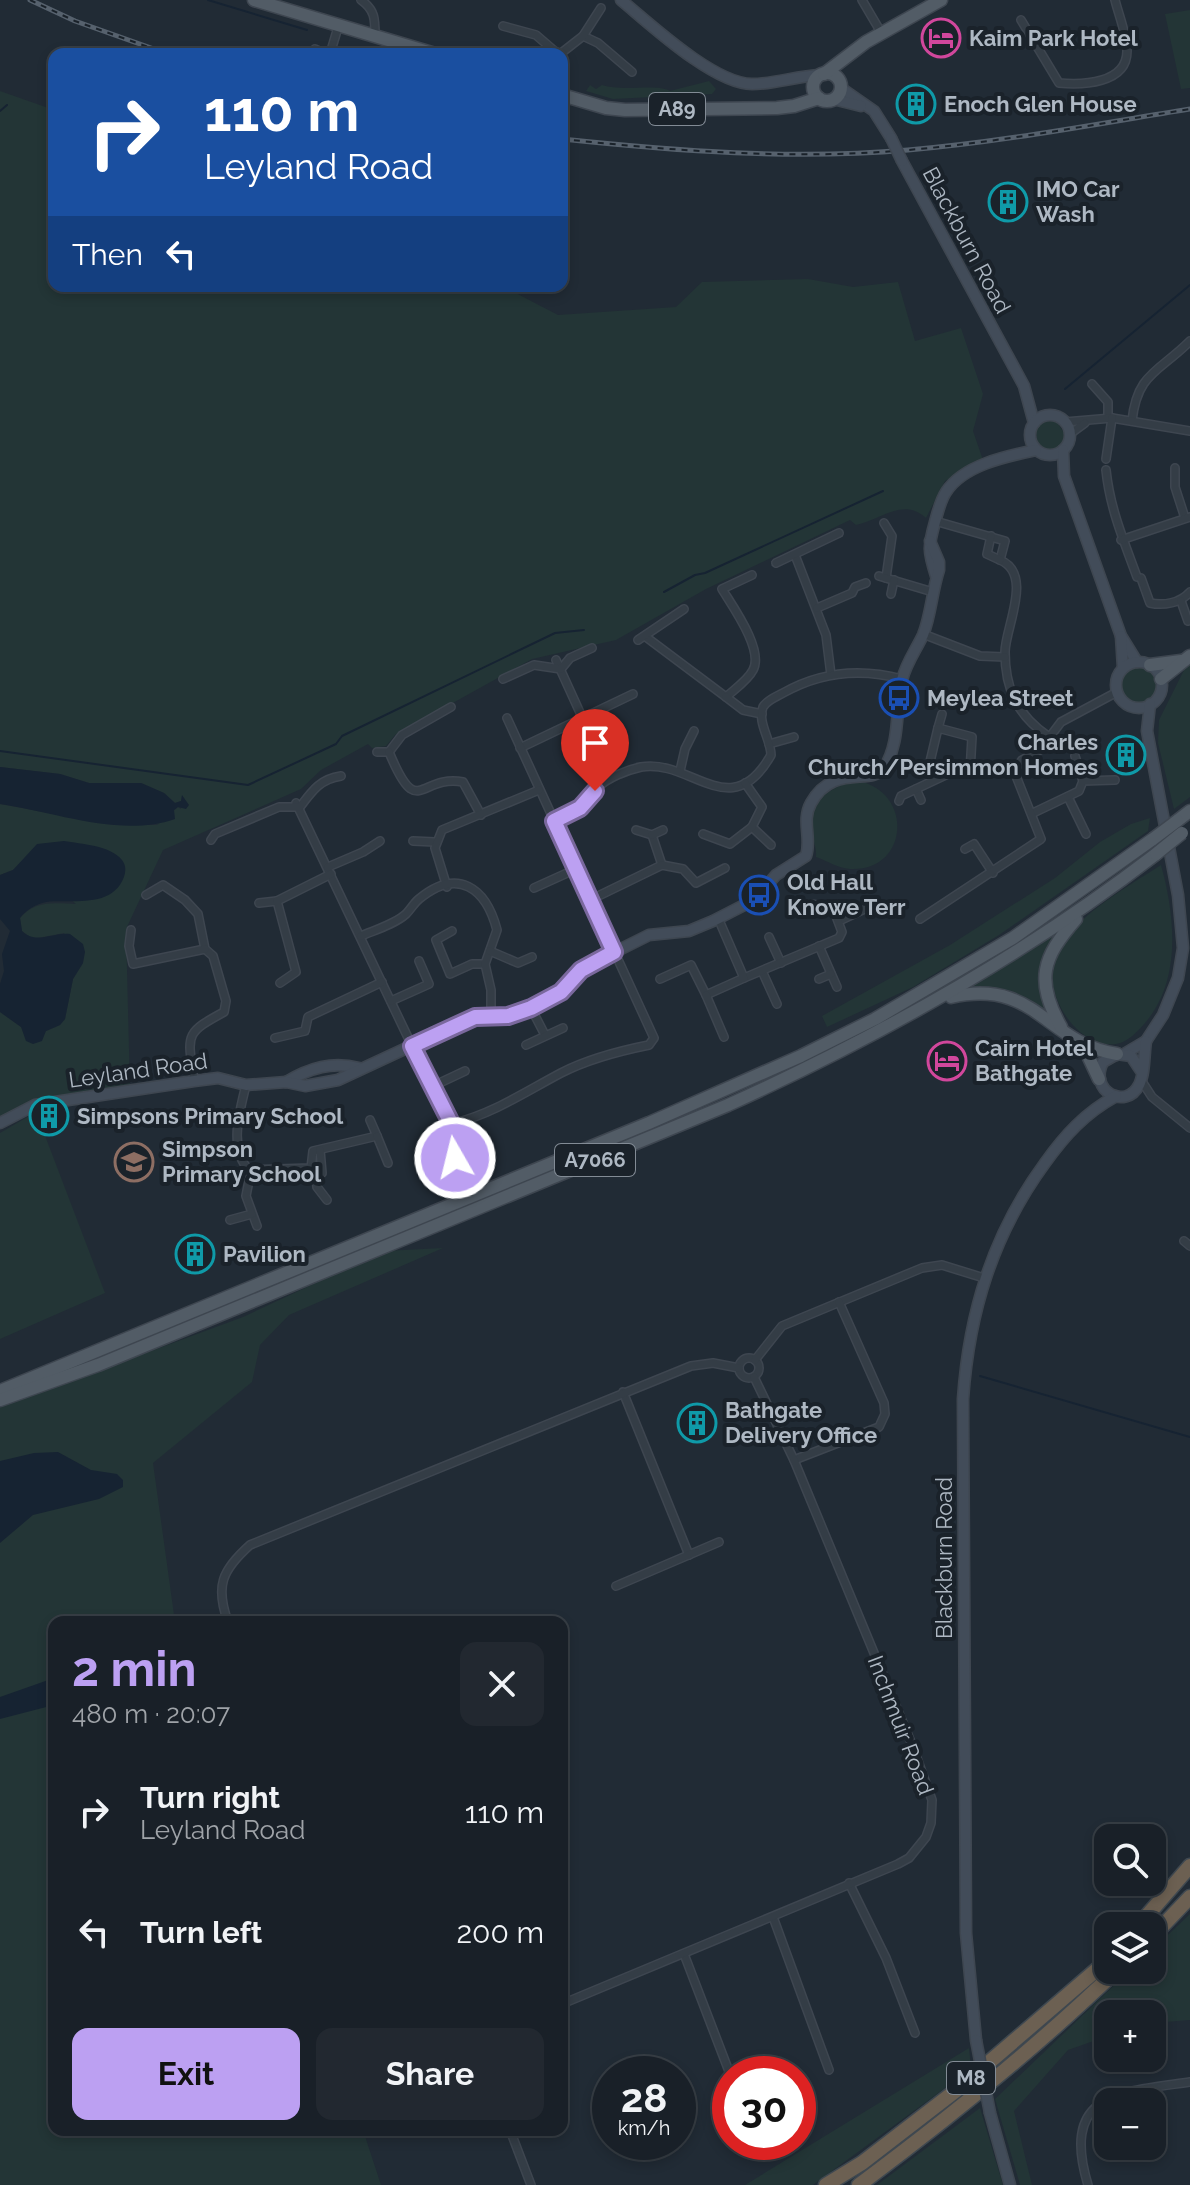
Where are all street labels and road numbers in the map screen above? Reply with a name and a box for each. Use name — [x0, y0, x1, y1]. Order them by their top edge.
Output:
road number: A89 — [649, 93, 705, 125]
street label: Blackburn Road — [918, 162, 1016, 318]
street label: Leyland Road — [67, 1047, 209, 1093]
road number: A7066 — [555, 1144, 635, 1176]
street label: Blackburn Road — [931, 1477, 957, 1639]
street label: Inchmuir Road — [863, 1652, 939, 1798]
road number: M8 — [947, 2062, 995, 2094]

